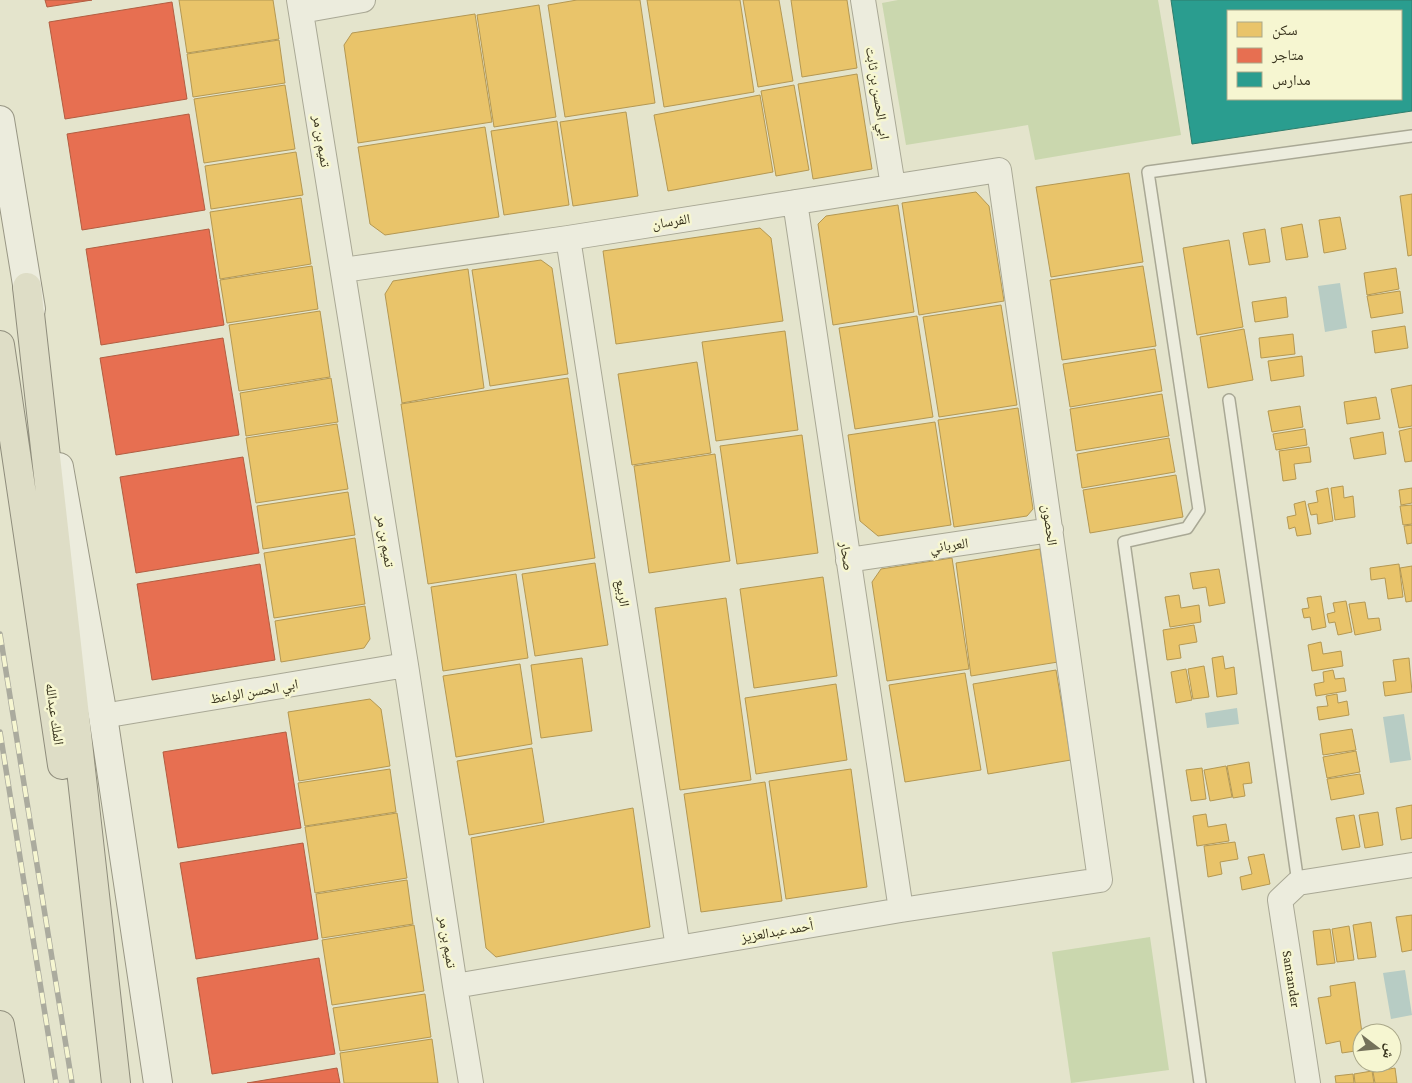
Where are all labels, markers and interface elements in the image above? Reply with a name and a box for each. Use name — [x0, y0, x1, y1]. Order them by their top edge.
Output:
legend — [1227, 10, 1402, 100]
text: سكن — [1272, 22, 1298, 40]
street label: ابي الحسن بن ثابت — [859, 46, 893, 141]
text: متاجر — [1271, 47, 1304, 64]
text: مدارس — [1272, 72, 1311, 90]
street label: تميم بن مر — [308, 113, 334, 169]
street label: الفرسان — [651, 210, 691, 233]
street label: الحصون — [1038, 503, 1061, 547]
street label: تميم بن مر — [372, 513, 398, 569]
street label: العرباني — [929, 534, 970, 559]
street label: صحار — [836, 539, 857, 572]
street label: الربيع — [611, 578, 633, 608]
street label: ابي الحسن الواعظ — [209, 675, 300, 710]
street label: الملك عبدالله — [42, 682, 67, 746]
street label: تميم بن مر — [434, 914, 460, 970]
street label: أحمد عبدالعزيز — [739, 917, 815, 946]
street label: Santander — [1280, 949, 1304, 1009]
north arrow — [1352, 1023, 1402, 1073]
text: ش — [1379, 1042, 1399, 1061]

